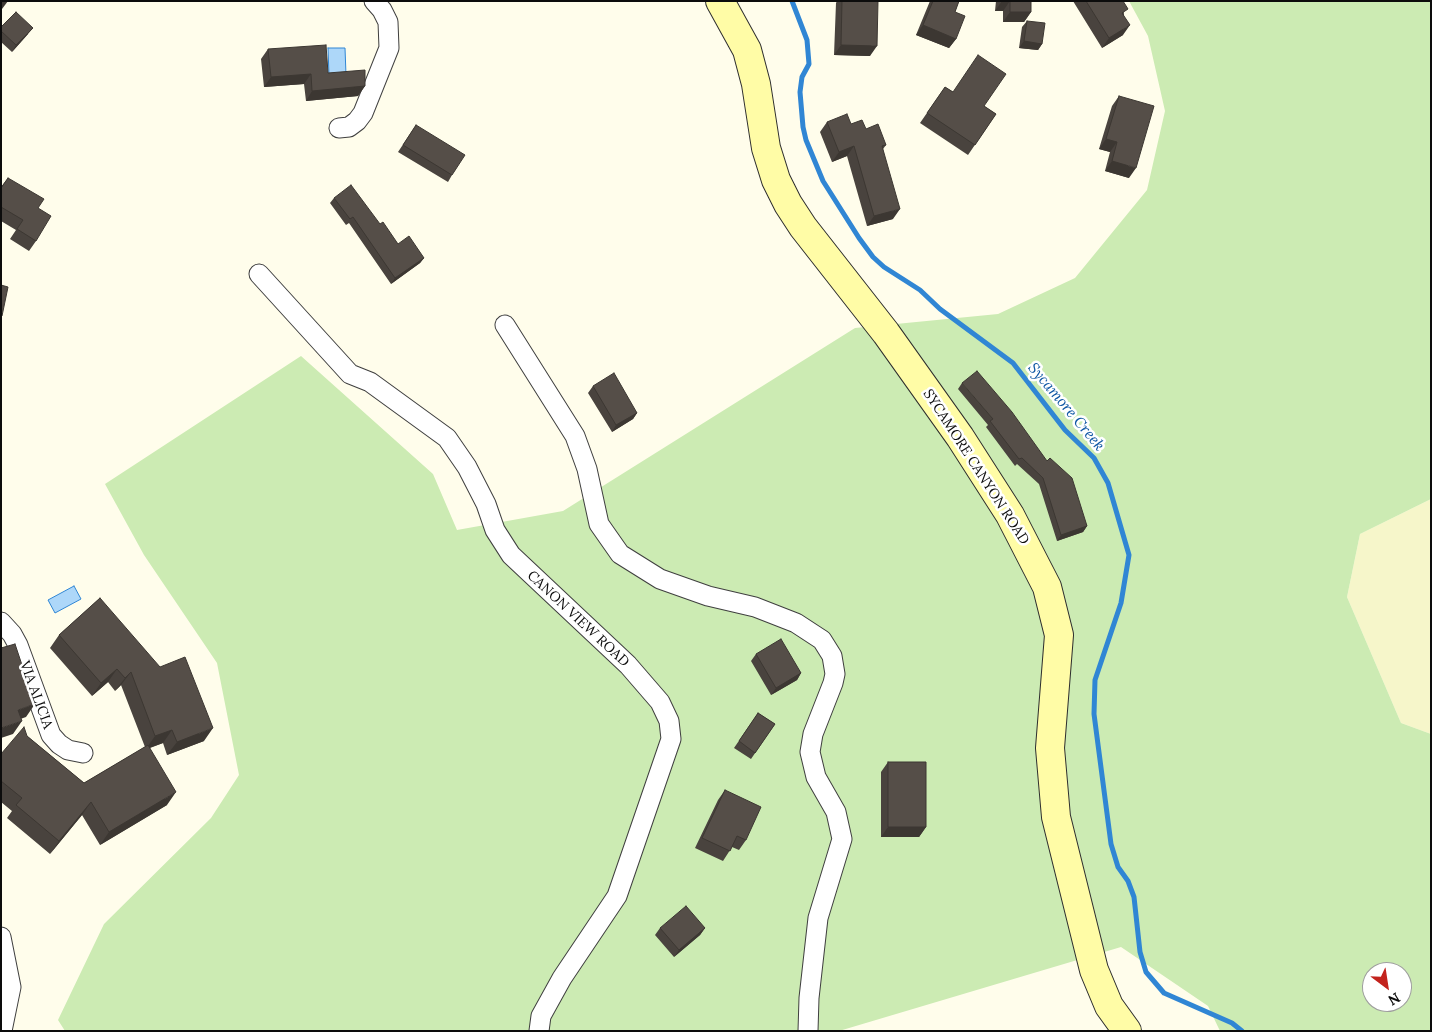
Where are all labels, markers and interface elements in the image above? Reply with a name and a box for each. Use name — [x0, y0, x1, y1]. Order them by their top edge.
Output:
water label: Sycamore Creek — [1024, 359, 1108, 455]
street label: SYCAMORE CANYON ROAD — [919, 386, 1033, 548]
street label: CANON VIEW ROAD — [523, 567, 633, 671]
street label: VIA ALICIA — [16, 659, 56, 731]
north arrow — [1362, 962, 1412, 1012]
text: N — [1385, 988, 1403, 1009]

